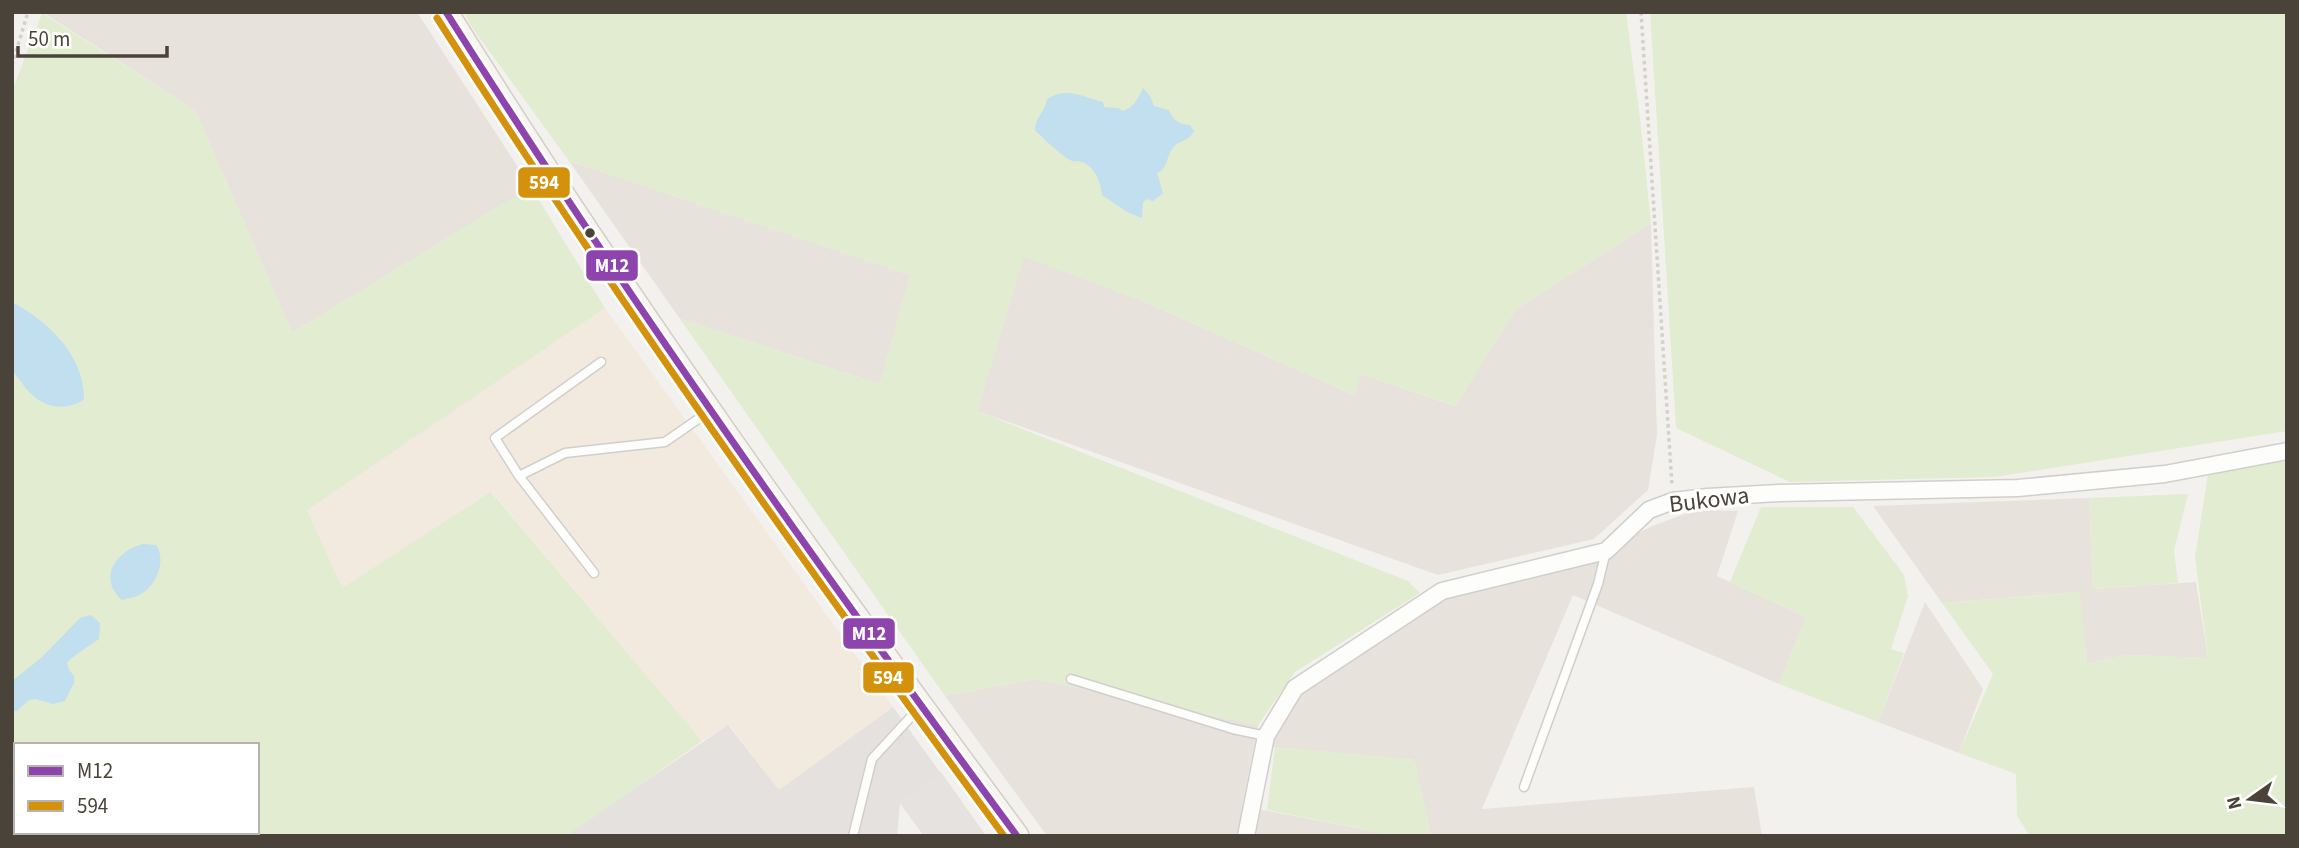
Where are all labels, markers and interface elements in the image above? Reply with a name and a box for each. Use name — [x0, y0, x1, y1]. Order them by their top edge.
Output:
scale bar — [18, 14, 166, 58]
text: 50 m — [28, 24, 70, 54]
line badge: 594 — [517, 166, 571, 199]
text: 594 — [529, 170, 559, 197]
unlabelled marker — [583, 226, 597, 240]
line badge: M12 — [585, 249, 639, 282]
text: M12 — [595, 253, 629, 280]
street label: Bukowa — [1667, 478, 1751, 522]
line badge: M12 — [842, 617, 896, 650]
text: M12 — [852, 621, 886, 648]
line badge: 594 — [862, 661, 915, 694]
text: 594 — [873, 665, 903, 692]
legend — [14, 743, 259, 834]
text: M12 — [77, 756, 113, 786]
north arrow — [2215, 764, 2285, 834]
text: 594 — [77, 791, 108, 821]
text: N — [2220, 793, 2250, 812]

